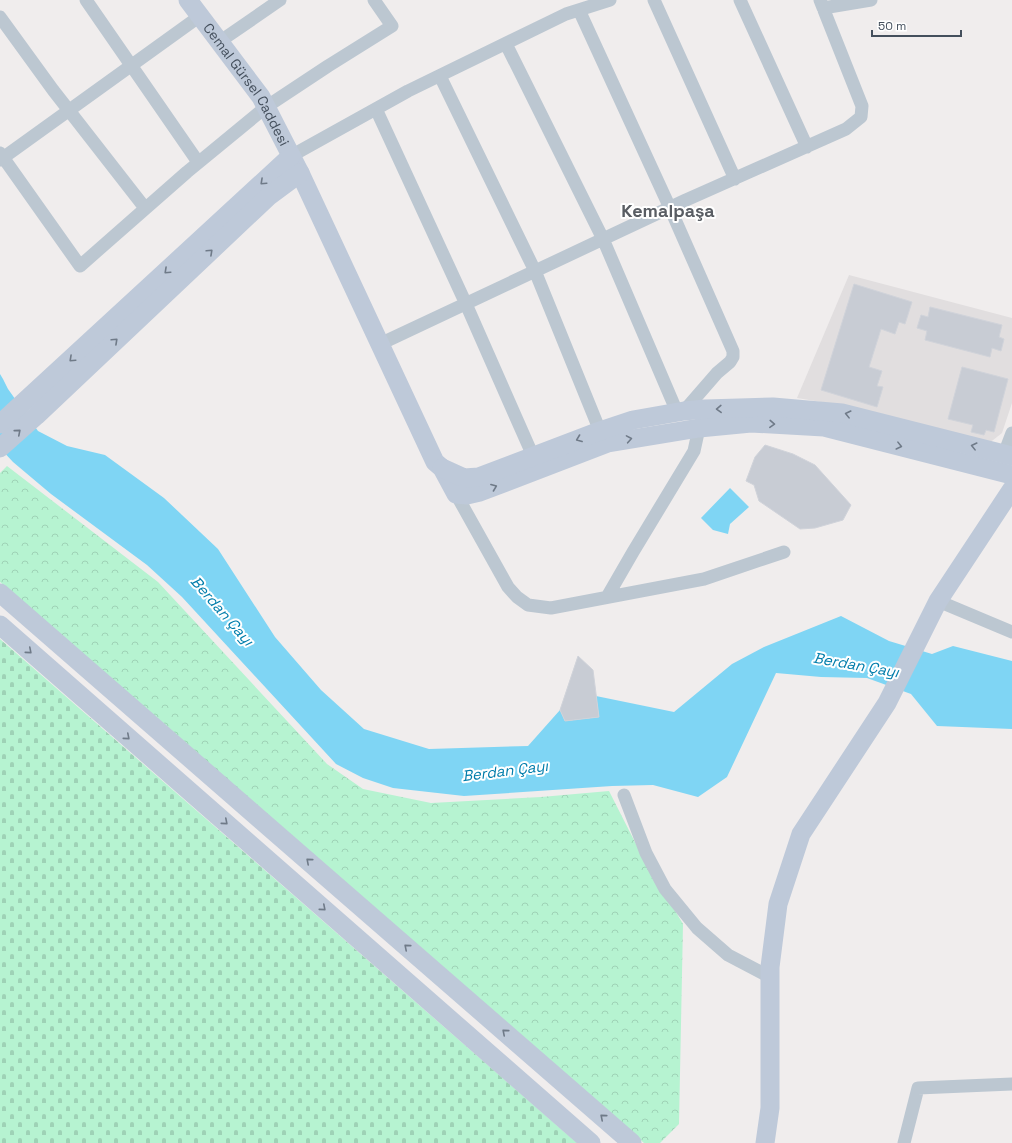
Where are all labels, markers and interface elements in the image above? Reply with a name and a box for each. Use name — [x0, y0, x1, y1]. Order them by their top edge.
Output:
scale bar — [872, 12, 961, 38]
text: 50 m — [878, 18, 906, 34]
street label: Cemal Gürsel Caddesi — [199, 19, 294, 149]
one-way arrow — [260, 178, 268, 185]
district label: Kemalpaşa — [621, 199, 715, 222]
one-way arrow — [205, 249, 213, 257]
one-way arrow — [164, 266, 172, 273]
one-way arrow — [110, 339, 118, 346]
one-way arrow — [69, 354, 76, 361]
one-way arrow — [716, 404, 722, 413]
one-way arrow — [845, 411, 852, 419]
one-way arrow — [769, 419, 775, 428]
one-way arrow — [13, 429, 21, 437]
one-way arrow — [576, 435, 583, 443]
one-way arrow — [626, 435, 632, 444]
one-way arrow — [896, 441, 903, 450]
one-way arrow — [971, 443, 978, 451]
one-way arrow — [490, 484, 497, 492]
water label: Berdan Çayı — [187, 572, 259, 651]
one-way arrow — [25, 646, 32, 653]
water label: Berdan Çayı — [812, 648, 902, 682]
one-way arrow — [122, 732, 130, 739]
water label: Berdan Çayı — [461, 756, 550, 785]
one-way arrow — [220, 818, 228, 825]
one-way arrow — [306, 859, 313, 866]
one-way arrow — [318, 904, 325, 911]
one-way arrow — [404, 944, 412, 951]
one-way arrow — [502, 1029, 510, 1037]
one-way arrow — [600, 1115, 608, 1122]

